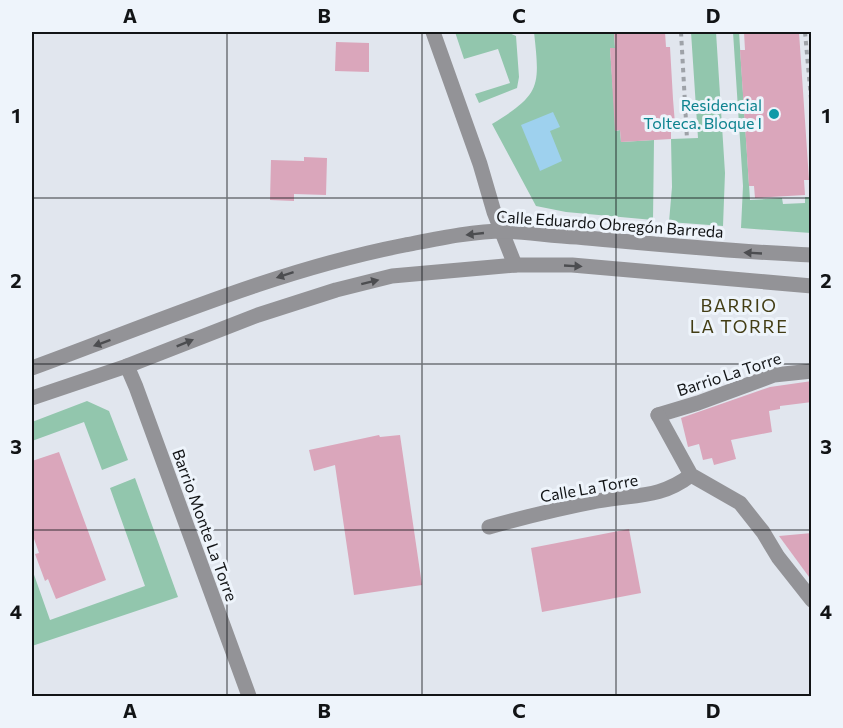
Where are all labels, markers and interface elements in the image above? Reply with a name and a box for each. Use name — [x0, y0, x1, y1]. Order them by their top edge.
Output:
text: A — [123, 3, 137, 27]
text: B — [317, 3, 331, 27]
text: C — [512, 3, 526, 27]
text: D — [706, 3, 720, 27]
place label: Residencial Tolteca. Bloque I — [643, 95, 762, 132]
text: 1 — [11, 103, 21, 127]
text: 1 — [821, 103, 831, 127]
marker: Residencial Tolteca. Bloque I — [767, 107, 781, 121]
street label: Calle Eduardo Obregón Barreda — [496, 206, 724, 241]
one-way arrow — [466, 230, 485, 239]
one-way arrow — [744, 248, 763, 257]
one-way arrow — [564, 261, 583, 270]
text: 2 — [10, 268, 22, 292]
text: 2 — [820, 268, 832, 292]
one-way arrow — [276, 270, 294, 280]
one-way arrow — [361, 276, 379, 286]
district label: BARRIO LA TORRE — [690, 294, 788, 337]
one-way arrow — [176, 337, 194, 347]
one-way arrow — [93, 338, 111, 348]
street label: Barrio La Torre — [674, 348, 783, 399]
text: 3 — [10, 434, 22, 458]
text: 3 — [820, 434, 832, 458]
street label: Barrio Monte La Torre — [169, 446, 242, 603]
street label: Calle La Torre — [538, 470, 639, 505]
text: 4 — [10, 599, 22, 623]
text: 4 — [820, 599, 832, 623]
text: A — [123, 698, 137, 722]
text: B — [317, 698, 331, 722]
text: C — [512, 698, 526, 722]
text: D — [706, 698, 720, 722]

